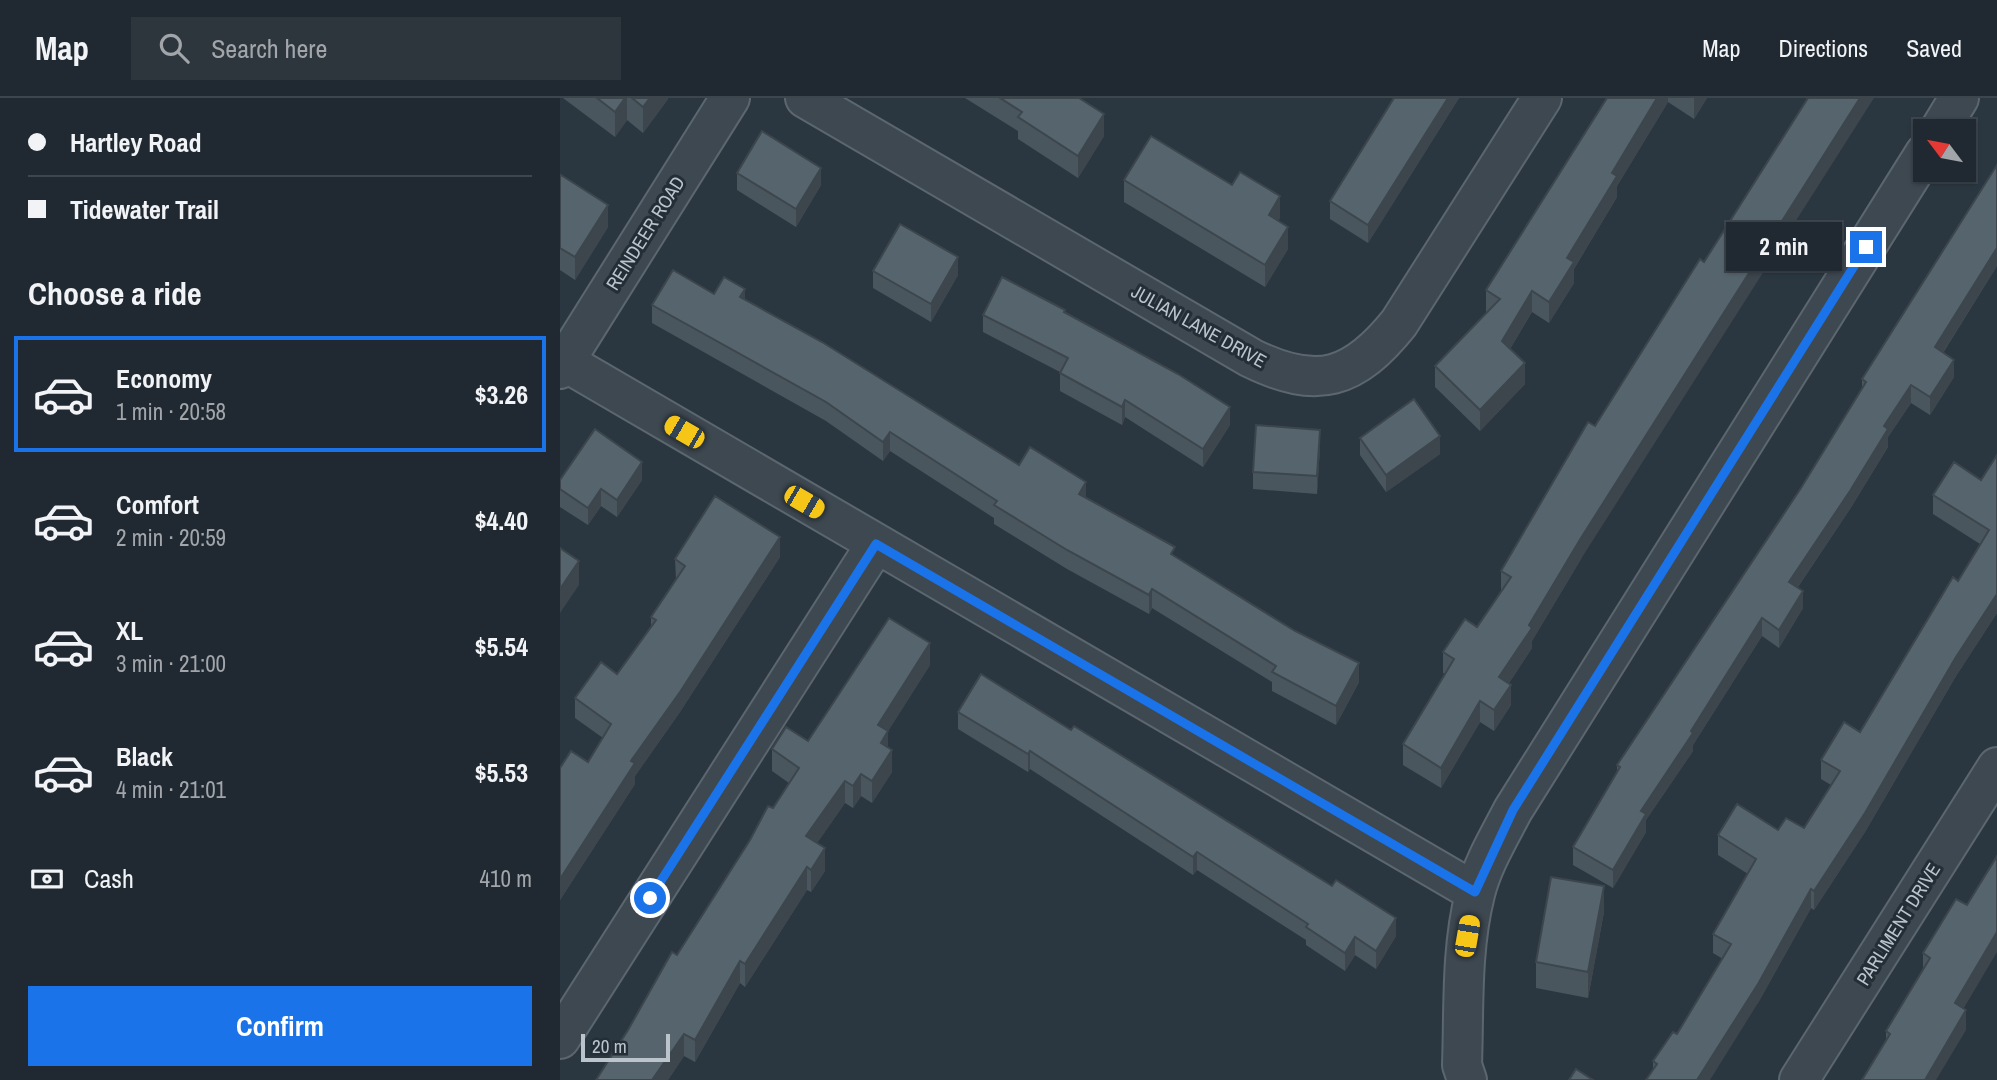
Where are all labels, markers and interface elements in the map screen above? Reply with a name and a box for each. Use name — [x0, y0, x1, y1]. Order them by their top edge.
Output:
search box — [131, 17, 621, 80]
text: Map — [35, 26, 89, 70]
icon: search — [155, 29, 193, 67]
text: Search here — [211, 31, 327, 66]
text: Map — [1702, 32, 1740, 64]
text: Directions — [1778, 32, 1868, 64]
text: Saved — [1906, 32, 1962, 64]
north arrow — [1913, 119, 1976, 182]
map controls — [1913, 119, 1976, 182]
text: Hartley Road — [70, 125, 202, 160]
street label: REINDEER ROAD — [600, 171, 690, 295]
text: Tidewater Trail — [70, 192, 219, 227]
callout: 2 min — [1726, 222, 1842, 272]
text: 2 min — [1759, 231, 1809, 262]
route end — [1850, 231, 1882, 263]
text: Choose a ride — [28, 272, 202, 315]
street label: JULIAN LANE DRIVE — [1127, 278, 1271, 374]
text: Economy — [116, 361, 212, 396]
icon: car — [32, 363, 95, 426]
text: $3.26 — [475, 377, 528, 412]
text: 1 min · 20:58 — [116, 396, 226, 427]
car — [661, 412, 708, 452]
car — [781, 482, 828, 522]
text: Comfort — [116, 487, 199, 522]
icon: car — [32, 489, 95, 552]
text: $4.40 — [475, 503, 528, 538]
text: 2 min · 20:59 — [116, 522, 226, 553]
text: XL — [116, 613, 143, 648]
icon: car — [32, 615, 95, 678]
text: $5.54 — [475, 629, 528, 664]
text: 3 min · 21:00 — [116, 648, 226, 679]
text: Black — [116, 739, 173, 774]
icon: car — [32, 741, 95, 804]
text: $5.53 — [475, 755, 528, 790]
text: 4 min · 21:01 — [116, 774, 226, 805]
street label: PARLIMENT DRIVE — [1850, 858, 1946, 990]
icon: cash — [28, 860, 66, 898]
text: Cash — [84, 861, 134, 896]
text: 410 m — [480, 863, 532, 894]
route start — [634, 882, 666, 914]
car — [1454, 913, 1481, 959]
button: Confirm — [28, 986, 532, 1066]
scale bar — [581, 1031, 670, 1063]
text: 20 m — [592, 1033, 627, 1059]

